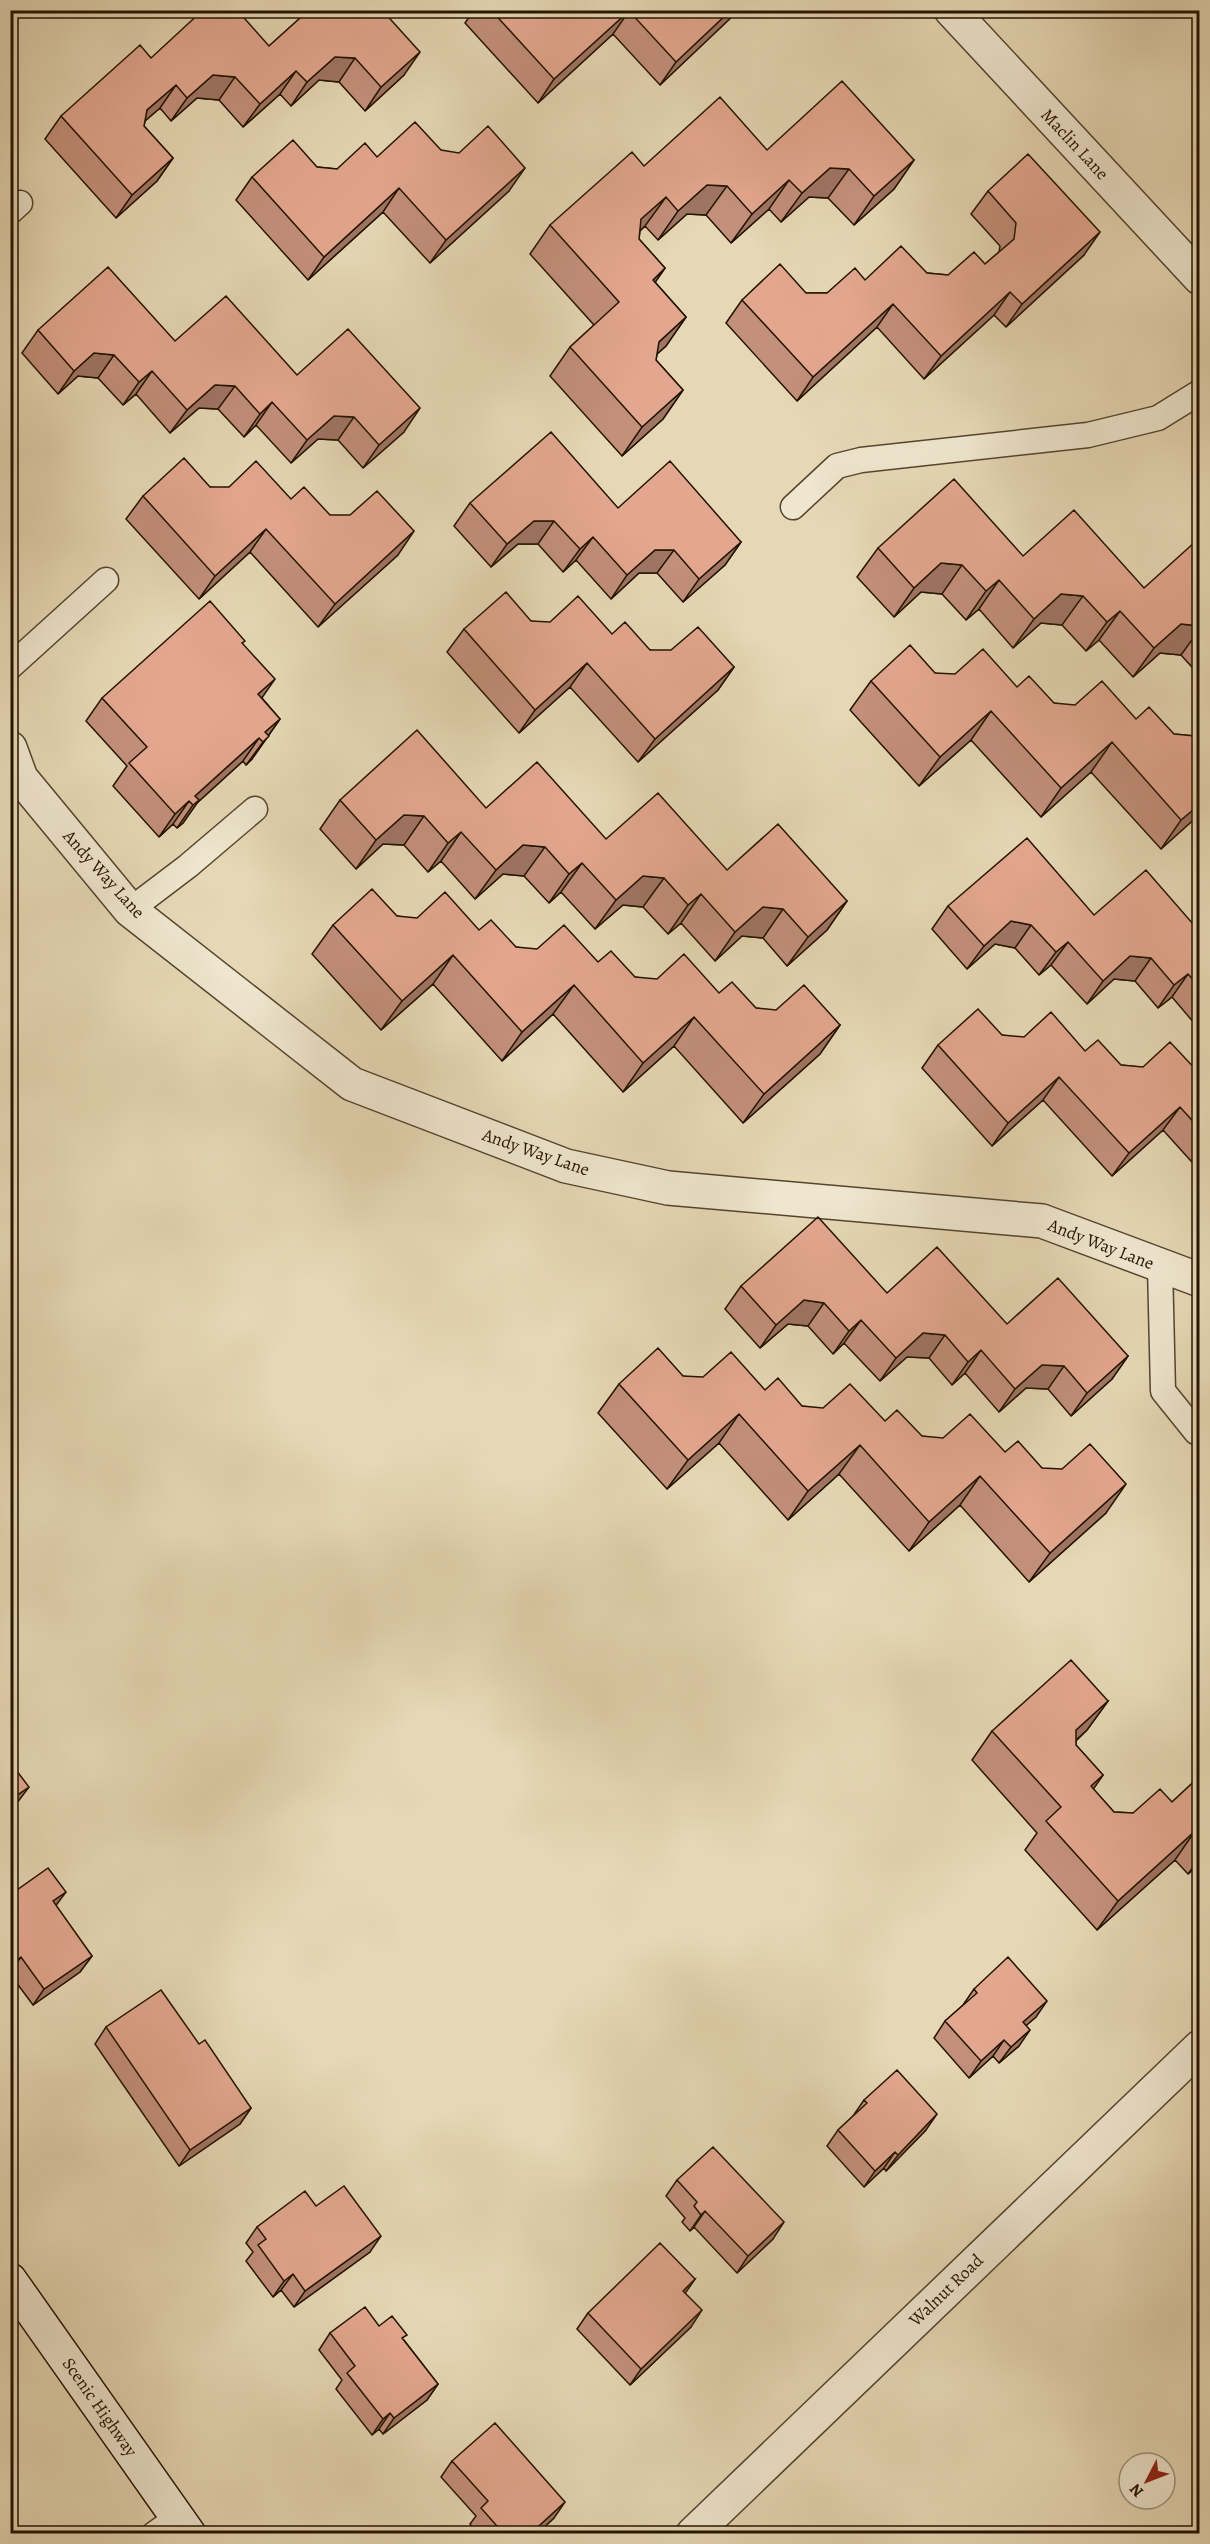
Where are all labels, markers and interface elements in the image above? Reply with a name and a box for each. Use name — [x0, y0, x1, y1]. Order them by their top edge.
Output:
street label: Maclin Lane — [1036, 103, 1114, 185]
street label: Andy Way Lane — [57, 824, 150, 924]
street label: Andy Way Lane — [478, 1122, 593, 1182]
street label: Andy Way Lane — [1044, 1212, 1157, 1275]
street label: Walnut Road — [903, 2248, 989, 2332]
street label: Scenic Highway — [57, 2353, 144, 2462]
north arrow — [1117, 2451, 1177, 2511]
text: N — [1124, 2478, 1149, 2502]

